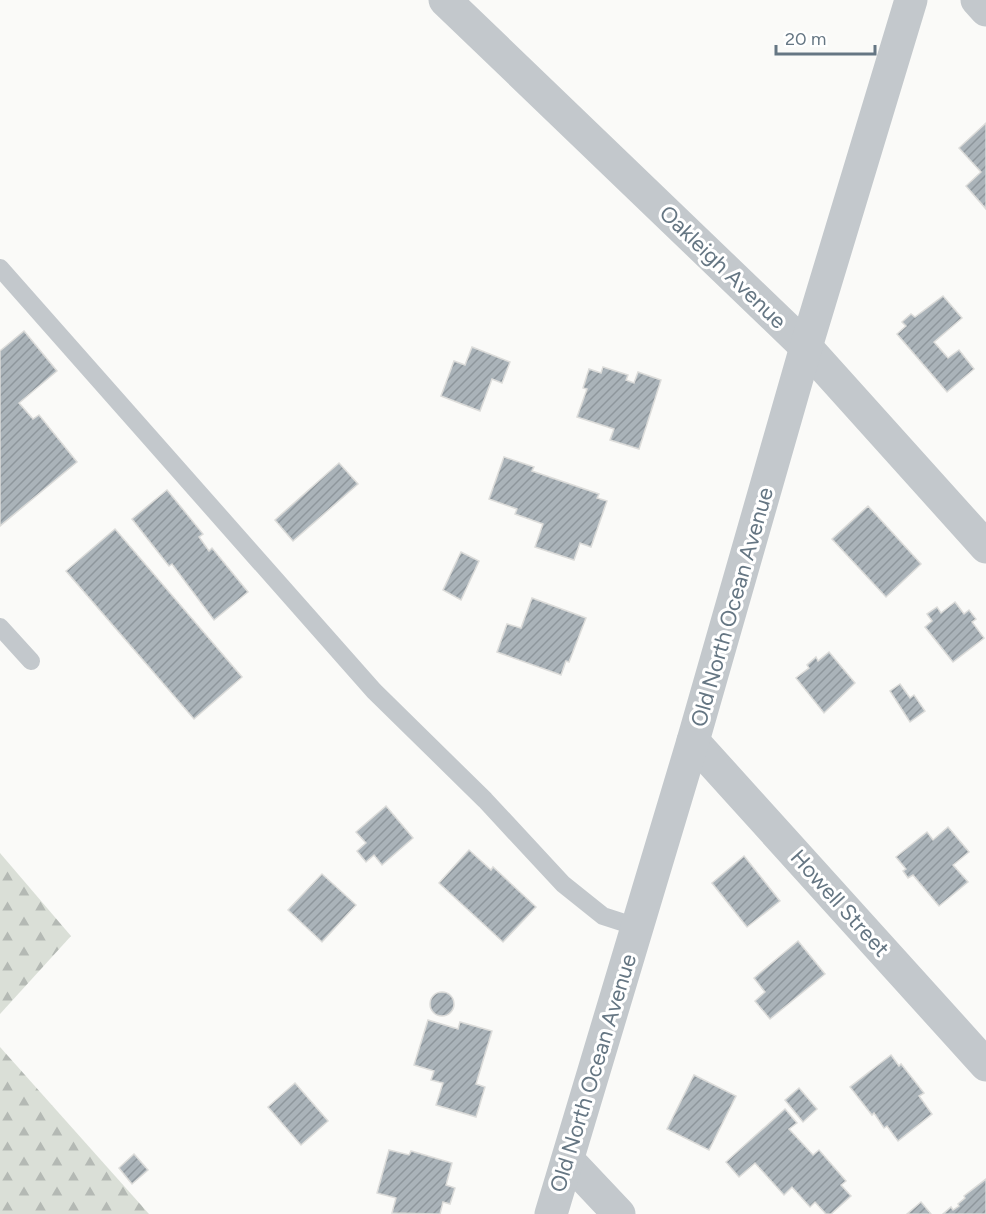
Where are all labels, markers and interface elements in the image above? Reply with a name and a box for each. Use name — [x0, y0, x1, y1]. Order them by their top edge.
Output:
scale bar — [776, 18, 875, 56]
text: 20 m — [785, 28, 826, 50]
street label: Oakleigh Avenue — [654, 200, 792, 334]
street label: Old North Ocean Avenue — [685, 484, 779, 730]
street label: Howell Street — [785, 844, 895, 962]
street label: Old North Ocean Avenue — [544, 951, 642, 1195]

